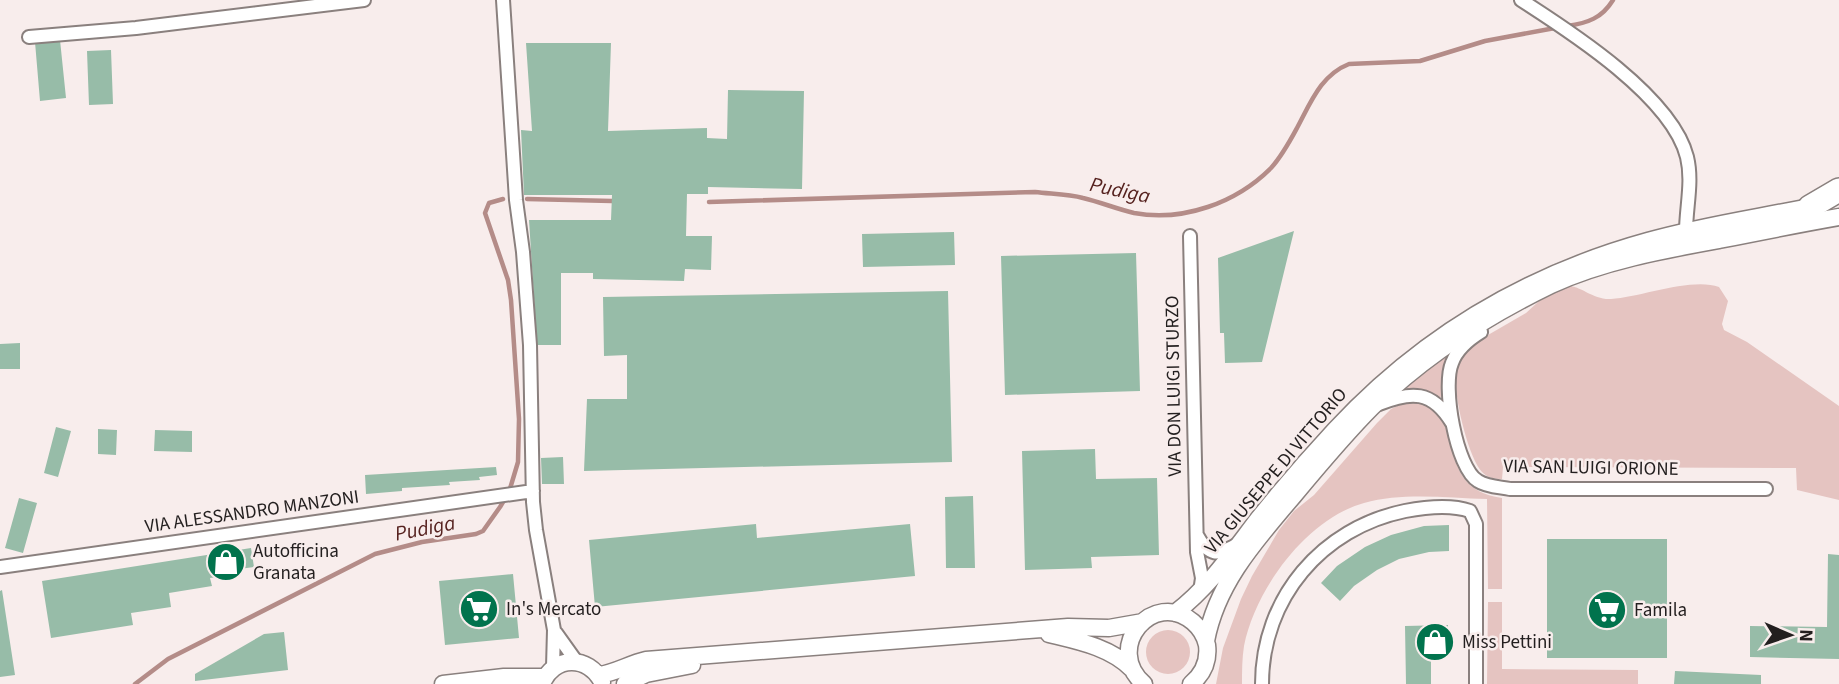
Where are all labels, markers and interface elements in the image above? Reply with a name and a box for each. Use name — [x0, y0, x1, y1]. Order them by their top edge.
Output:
water label: Pudiga — [1087, 169, 1153, 211]
street label: VIA DON LUIGI STURZO — [1159, 295, 1189, 477]
street label: VIA GIUSEPPE DI VITTORIO — [1198, 382, 1354, 560]
street label: VIA SAN LUIGI ORIONE — [1503, 453, 1679, 483]
street label: VIA ALESSANDRO MANZONI — [143, 484, 361, 540]
water label: Pudiga — [392, 507, 458, 549]
place label: Autofficina Granata — [253, 538, 339, 587]
shop icon: Autofficina Granata — [205, 541, 247, 583]
supermarket icon: In's Mercato — [458, 588, 500, 630]
supermarket icon: Famila — [1586, 589, 1628, 631]
place label: In's Mercato — [506, 596, 601, 623]
place label: Famila — [1634, 597, 1687, 624]
north arrow — [1755, 600, 1825, 670]
shop icon: Miss Pettini — [1414, 621, 1456, 663]
place label: Miss Pettini — [1462, 629, 1552, 656]
text: N — [1792, 629, 1819, 642]

